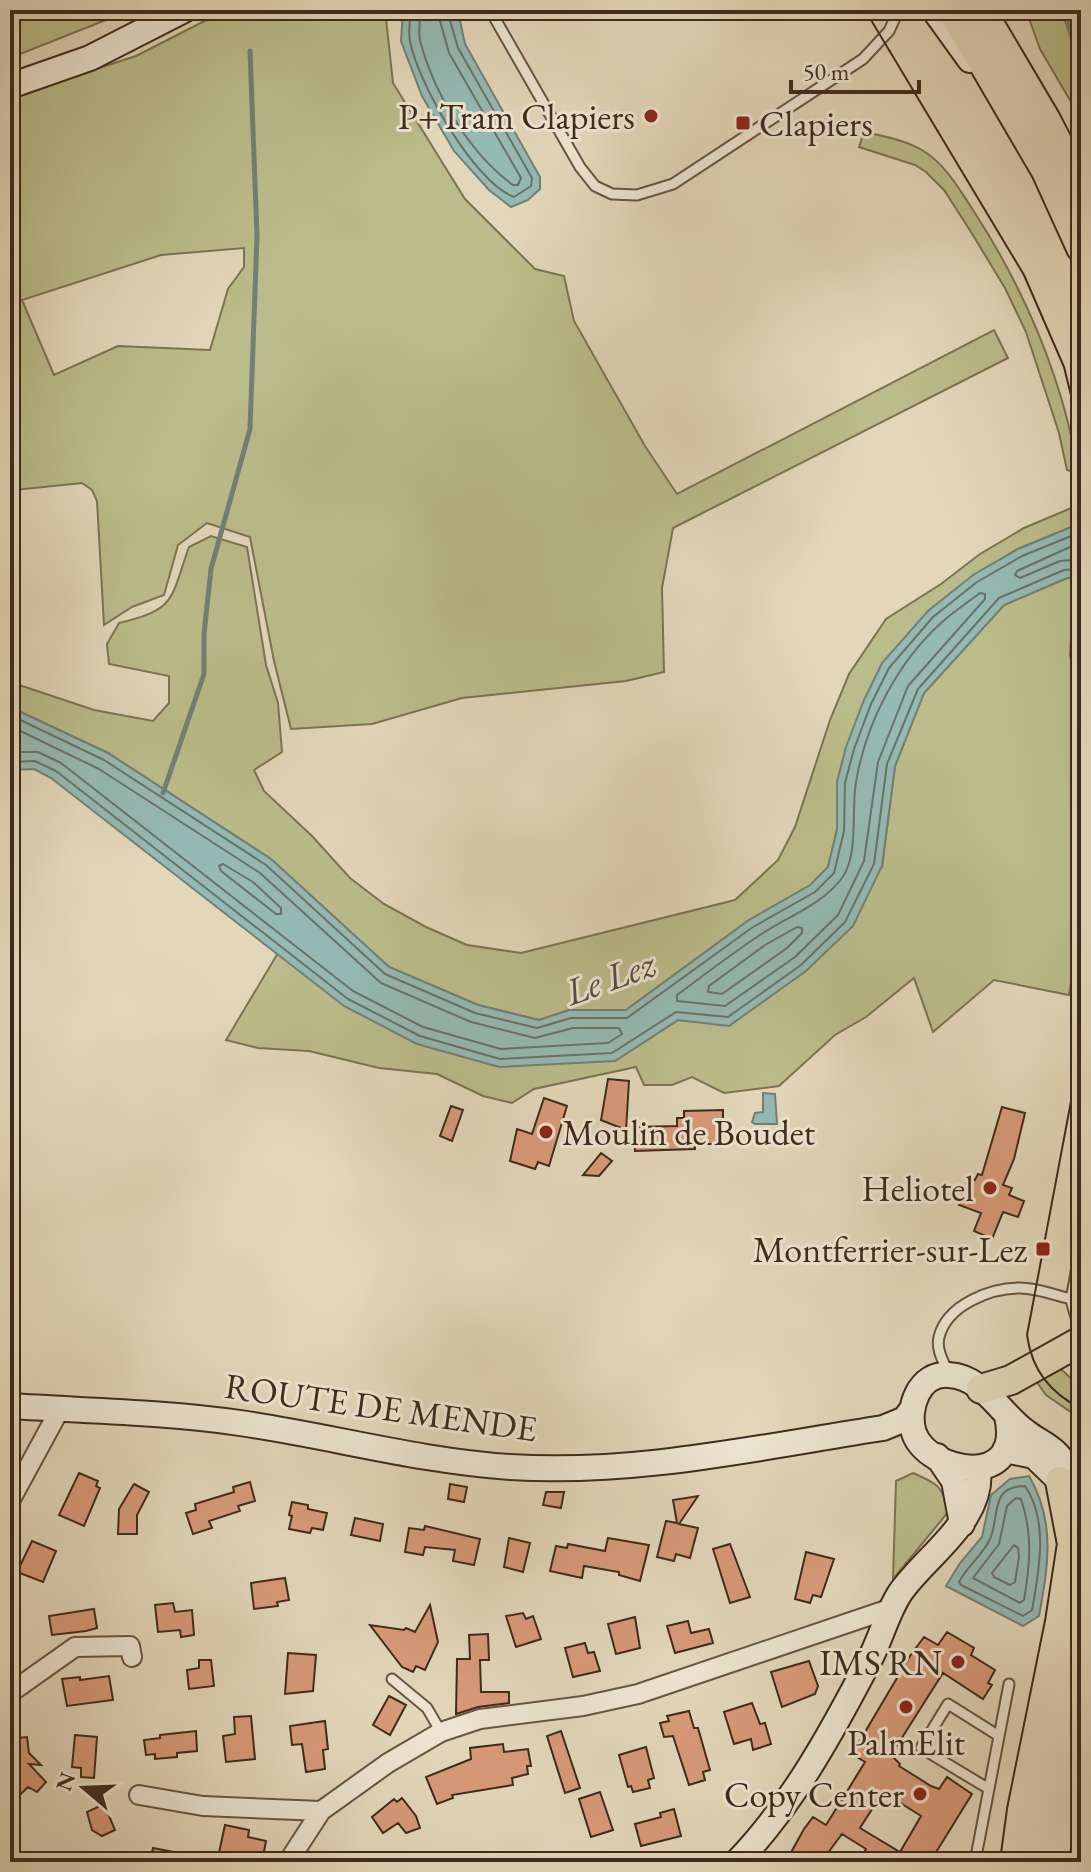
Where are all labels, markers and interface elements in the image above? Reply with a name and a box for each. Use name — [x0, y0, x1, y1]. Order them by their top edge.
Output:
scale bar — [791, 44, 919, 94]
text: 50 m — [803, 56, 850, 87]
place label: P+Tram Clapiers — [398, 93, 635, 140]
place label: Clapiers — [759, 100, 873, 147]
marker: P+Tram Clapiers — [642, 107, 660, 125]
marker: Clapiers — [734, 114, 752, 132]
water label: Le Lez — [557, 938, 663, 1016]
place label: Moulin de Boudet — [562, 1109, 816, 1156]
marker: Moulin de Boudet — [537, 1123, 555, 1141]
place label: Heliotel — [862, 1165, 974, 1212]
marker: Heliotel — [981, 1179, 999, 1197]
place label: Montferrier-sur-Lez — [753, 1226, 1027, 1273]
marker: Montferrier-sur-Lez — [1034, 1240, 1052, 1258]
street label: ROUTE DE MENDE — [222, 1362, 540, 1452]
place label: IMS RN — [819, 1639, 942, 1686]
marker: IMS RN — [949, 1653, 967, 1671]
marker: PalmElit — [897, 1698, 915, 1716]
place label: PalmElit — [847, 1719, 966, 1766]
north arrow — [44, 1748, 124, 1828]
text: N — [49, 1768, 82, 1795]
place label: Copy Center — [724, 1771, 904, 1818]
marker: Copy Center — [911, 1785, 929, 1803]

